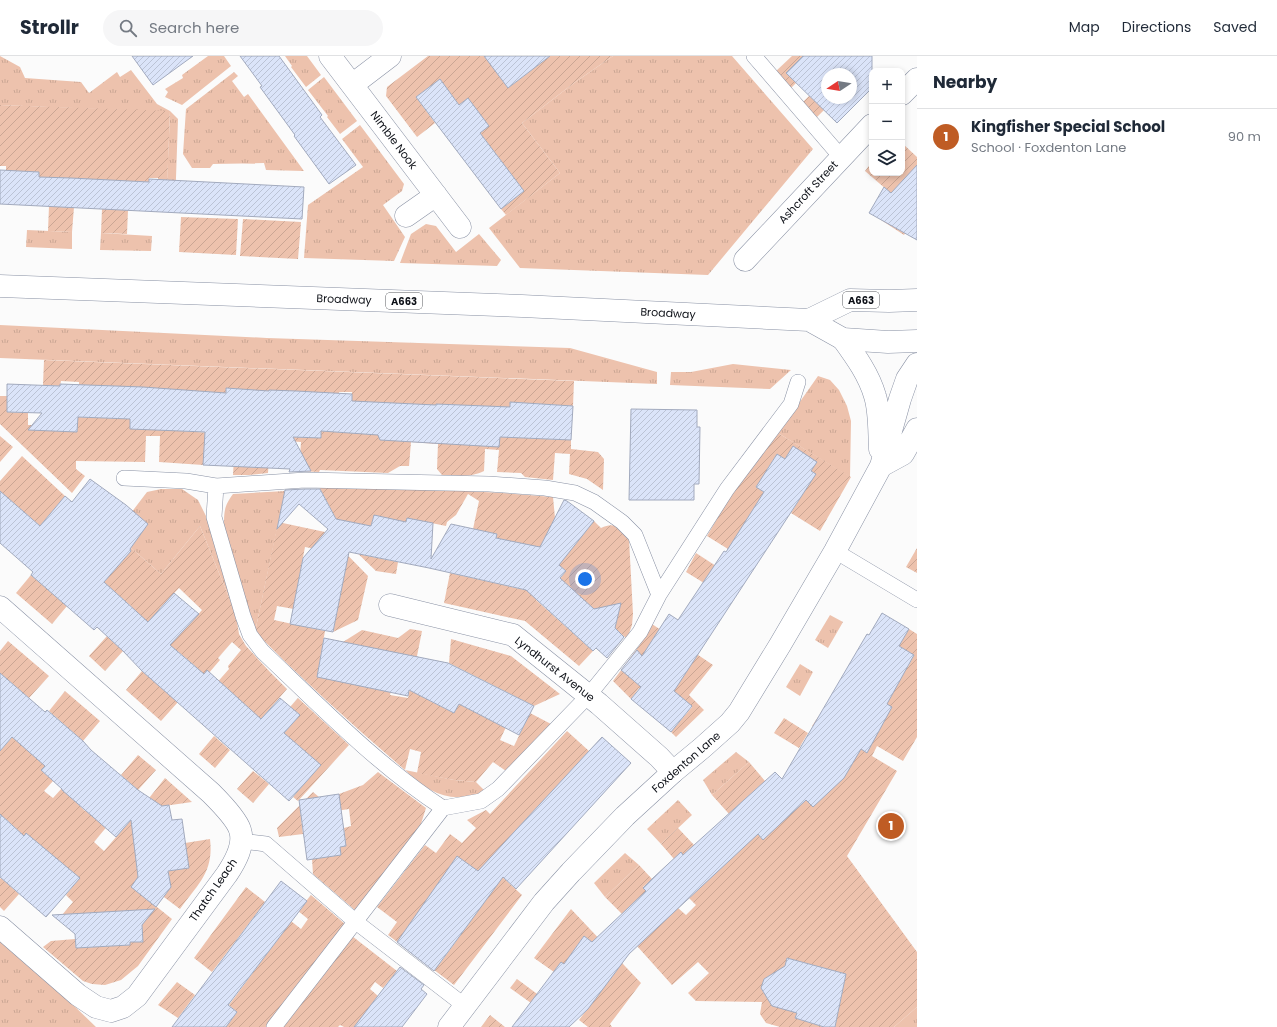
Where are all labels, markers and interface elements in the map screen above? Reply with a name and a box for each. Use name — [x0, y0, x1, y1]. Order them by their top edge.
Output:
search box — [103, 10, 383, 46]
text: Strollr — [20, 14, 79, 41]
icon: search — [117, 17, 139, 39]
text: Search here — [149, 17, 239, 38]
text: Map — [1069, 17, 1100, 37]
text: Directions — [1122, 17, 1191, 37]
text: Saved — [1213, 17, 1257, 37]
north arrow — [821, 68, 857, 104]
map controls — [869, 68, 905, 176]
button: + — [869, 68, 905, 104]
text: Nearby — [933, 70, 997, 94]
button: − — [869, 104, 905, 140]
street label: Nimble Nook — [367, 108, 421, 173]
text: Kingfisher Special School — [971, 116, 1165, 137]
text: 1 — [944, 127, 948, 146]
text: 90 m — [1228, 127, 1261, 146]
text: School · Foxdenton Lane — [971, 138, 1126, 157]
button: layers — [869, 140, 905, 176]
street label: Ashcroft Street — [775, 157, 841, 227]
street label: Broadway — [316, 290, 373, 308]
road number: A663 — [843, 292, 879, 308]
road number: A663 — [386, 293, 422, 309]
street label: Broadway — [640, 304, 697, 322]
your location — [575, 569, 595, 589]
street label: Lyndhurst Avenue — [512, 633, 599, 705]
street label: Foxdenton Lane — [648, 728, 724, 796]
pin: 1 — [878, 811, 904, 841]
street label: Thatch Leach — [185, 855, 241, 925]

